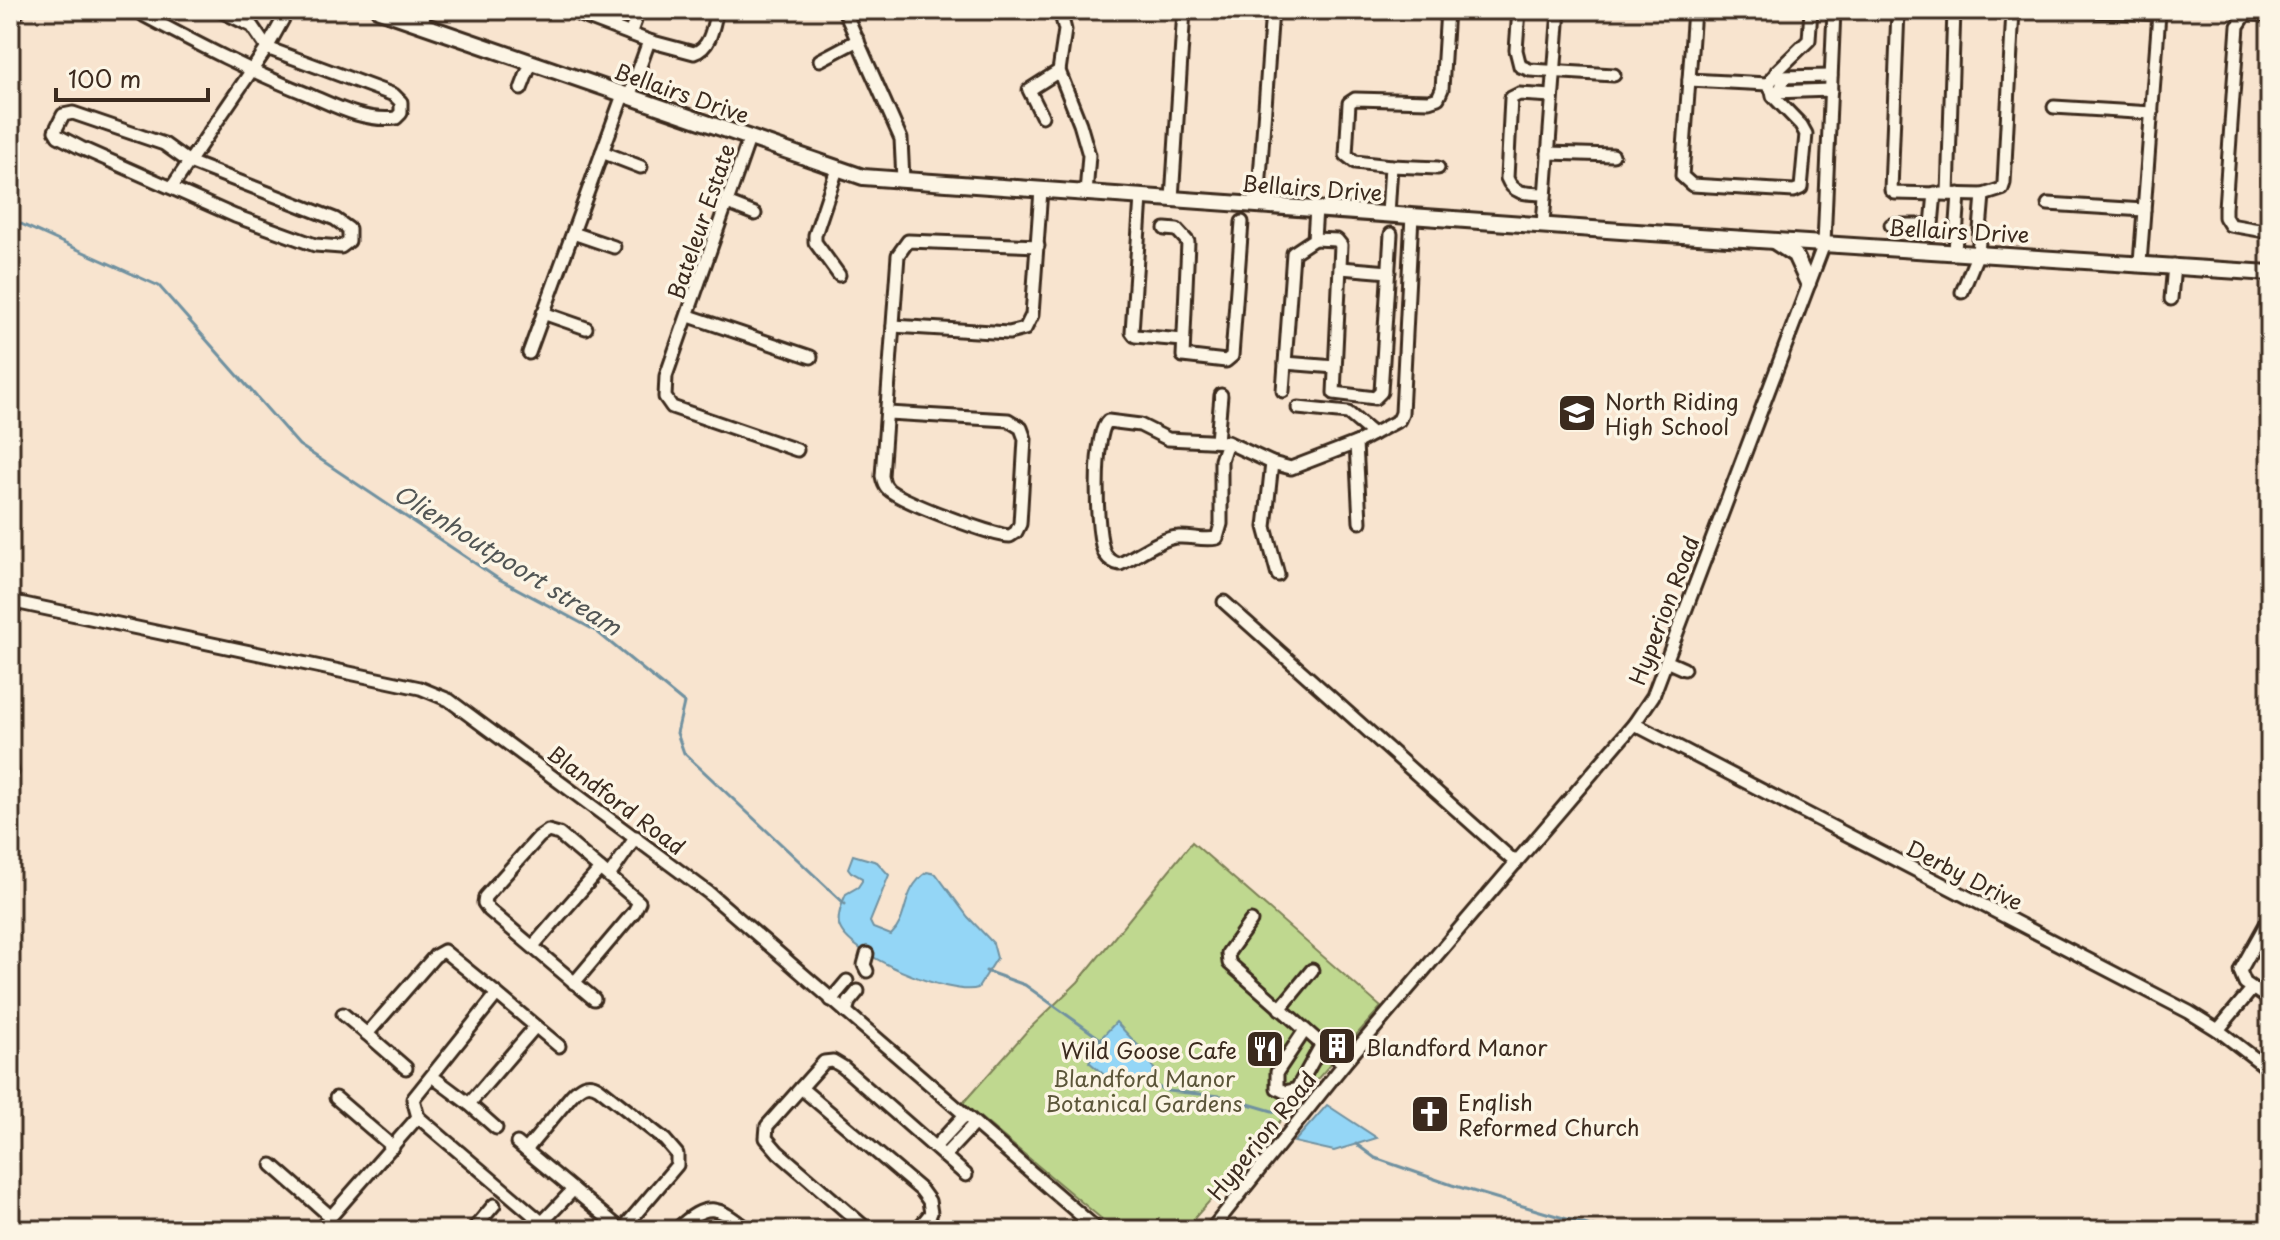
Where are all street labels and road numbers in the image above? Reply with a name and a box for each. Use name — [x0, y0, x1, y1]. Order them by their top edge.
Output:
street label: Bellairs Drive — [610, 53, 754, 131]
street label: Bateleur Estate — [658, 139, 742, 303]
street label: Bellairs Drive — [1240, 166, 1384, 208]
street label: Bellairs Drive — [1888, 210, 2030, 250]
street label: Hyperion Road — [1619, 531, 1707, 689]
street label: Blandford Road — [541, 736, 693, 862]
street label: Derby Drive — [1901, 830, 2029, 918]
street label: Hyperion Road — [1199, 1063, 1323, 1207]

